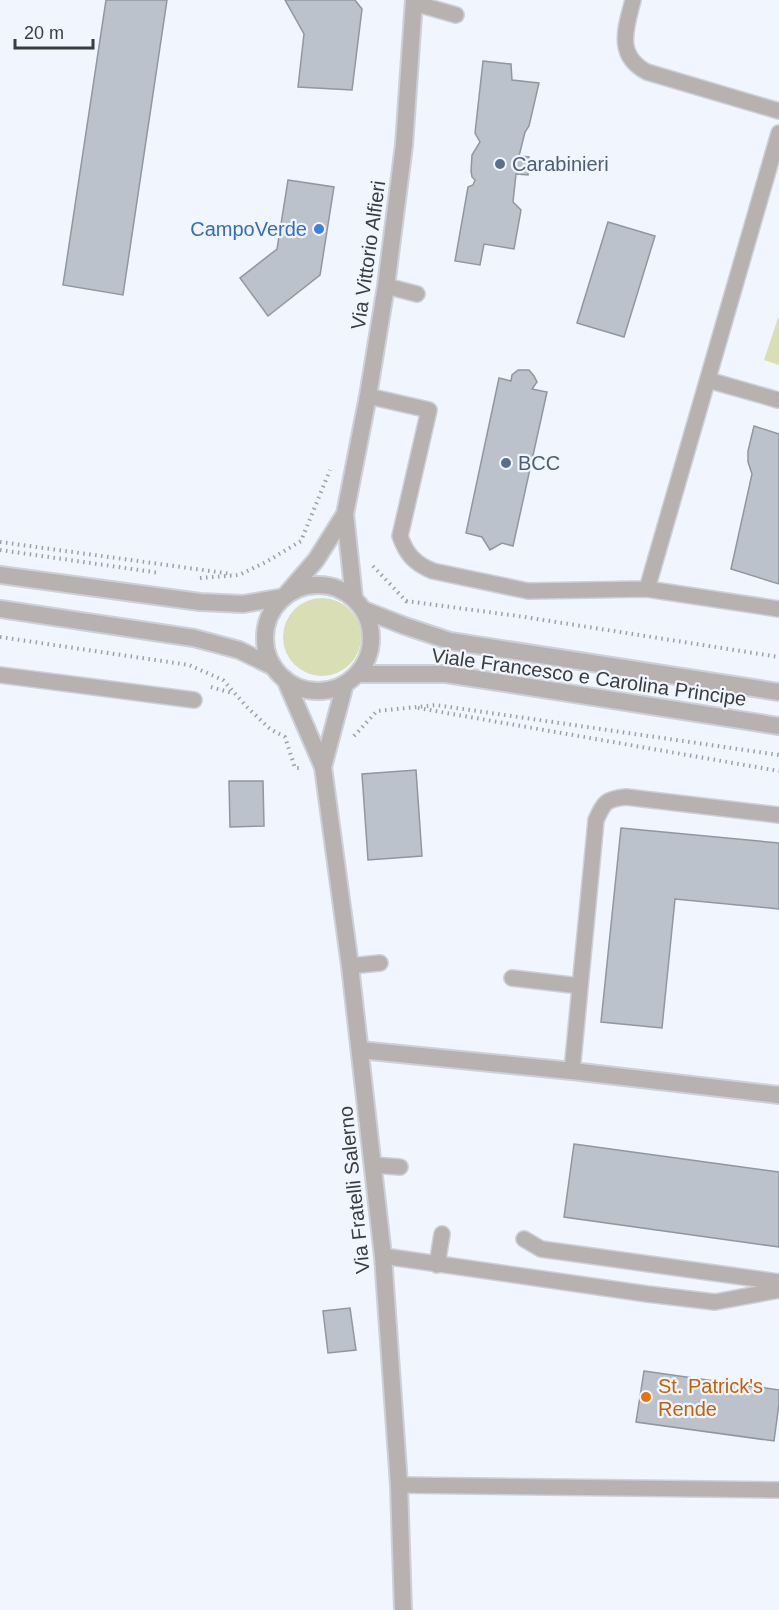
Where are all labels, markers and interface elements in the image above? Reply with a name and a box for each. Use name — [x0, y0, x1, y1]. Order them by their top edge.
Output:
scale bar — [15, 12, 93, 50]
text: 20 m — [24, 23, 64, 43]
place label: Carabinieri — [512, 153, 609, 175]
marker: Carabinieri — [493, 157, 507, 171]
street label: Via Vittorio Alfieri — [347, 179, 389, 331]
place label: CampoVerde — [190, 218, 307, 240]
marker: CampoVerde — [312, 222, 326, 236]
place label: BCC — [518, 452, 560, 474]
marker: BCC — [499, 456, 513, 470]
street label: Viale Francesco e Carolina Principe — [430, 644, 748, 710]
street label: Via Fratelli Salerno — [334, 1105, 374, 1275]
place label: St. Patrick's Rende — [658, 1375, 763, 1420]
marker: St. Patrick's Rende — [639, 1390, 653, 1404]

